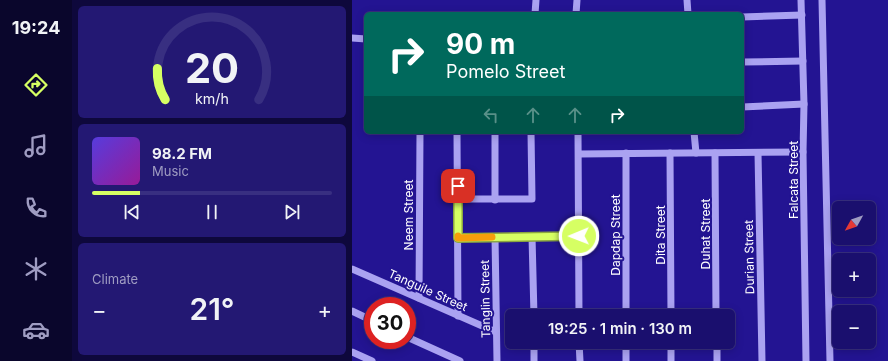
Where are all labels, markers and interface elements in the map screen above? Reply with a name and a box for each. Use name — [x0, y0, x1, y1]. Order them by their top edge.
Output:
text: 19:24 — [12, 17, 60, 38]
text: 90 m — [446, 27, 515, 61]
icon: right — [380, 28, 432, 80]
text: 20 — [185, 43, 239, 93]
text: Pomelo Street — [446, 61, 565, 82]
icon: directions — [22, 71, 50, 99]
text: km/h — [195, 90, 229, 107]
icon: left — [480, 104, 502, 126]
icon: ahead — [522, 104, 544, 126]
icon: ahead — [564, 104, 586, 126]
icon: right — [606, 104, 628, 126]
icon: music — [22, 132, 50, 160]
street label: Falcata Street — [786, 141, 801, 219]
text: 98.2 FM — [152, 144, 212, 163]
text: Music — [152, 163, 189, 179]
pin — [441, 169, 475, 203]
icon: arrive — [447, 175, 469, 197]
street label: Neem Street — [401, 180, 416, 250]
icon: phone — [22, 194, 50, 222]
street label: Dapdap Street — [608, 194, 623, 276]
street label: Duhat Street — [698, 199, 713, 269]
icon: previous — [121, 201, 143, 223]
icon: pause — [201, 201, 223, 223]
icon: next — [281, 201, 303, 223]
north arrow — [832, 201, 876, 245]
map controls — [832, 201, 876, 349]
street label: Dita Street — [653, 205, 668, 265]
position arrow — [558, 215, 600, 257]
street label: Durian Street — [741, 220, 757, 294]
button: + — [832, 253, 876, 297]
icon: climate — [22, 255, 50, 283]
street label: Tanglin Street — [477, 260, 493, 338]
street label: Tanguile Street — [386, 266, 470, 314]
text: Climate — [92, 271, 138, 287]
text: 21° — [189, 291, 235, 327]
text: − — [92, 297, 107, 323]
text: + — [317, 297, 332, 323]
speed limit sign: 30 — [364, 297, 416, 349]
button: − — [832, 305, 876, 349]
icon: car — [22, 316, 50, 344]
text: 19:25 · 1 min · 130 m — [548, 319, 692, 338]

